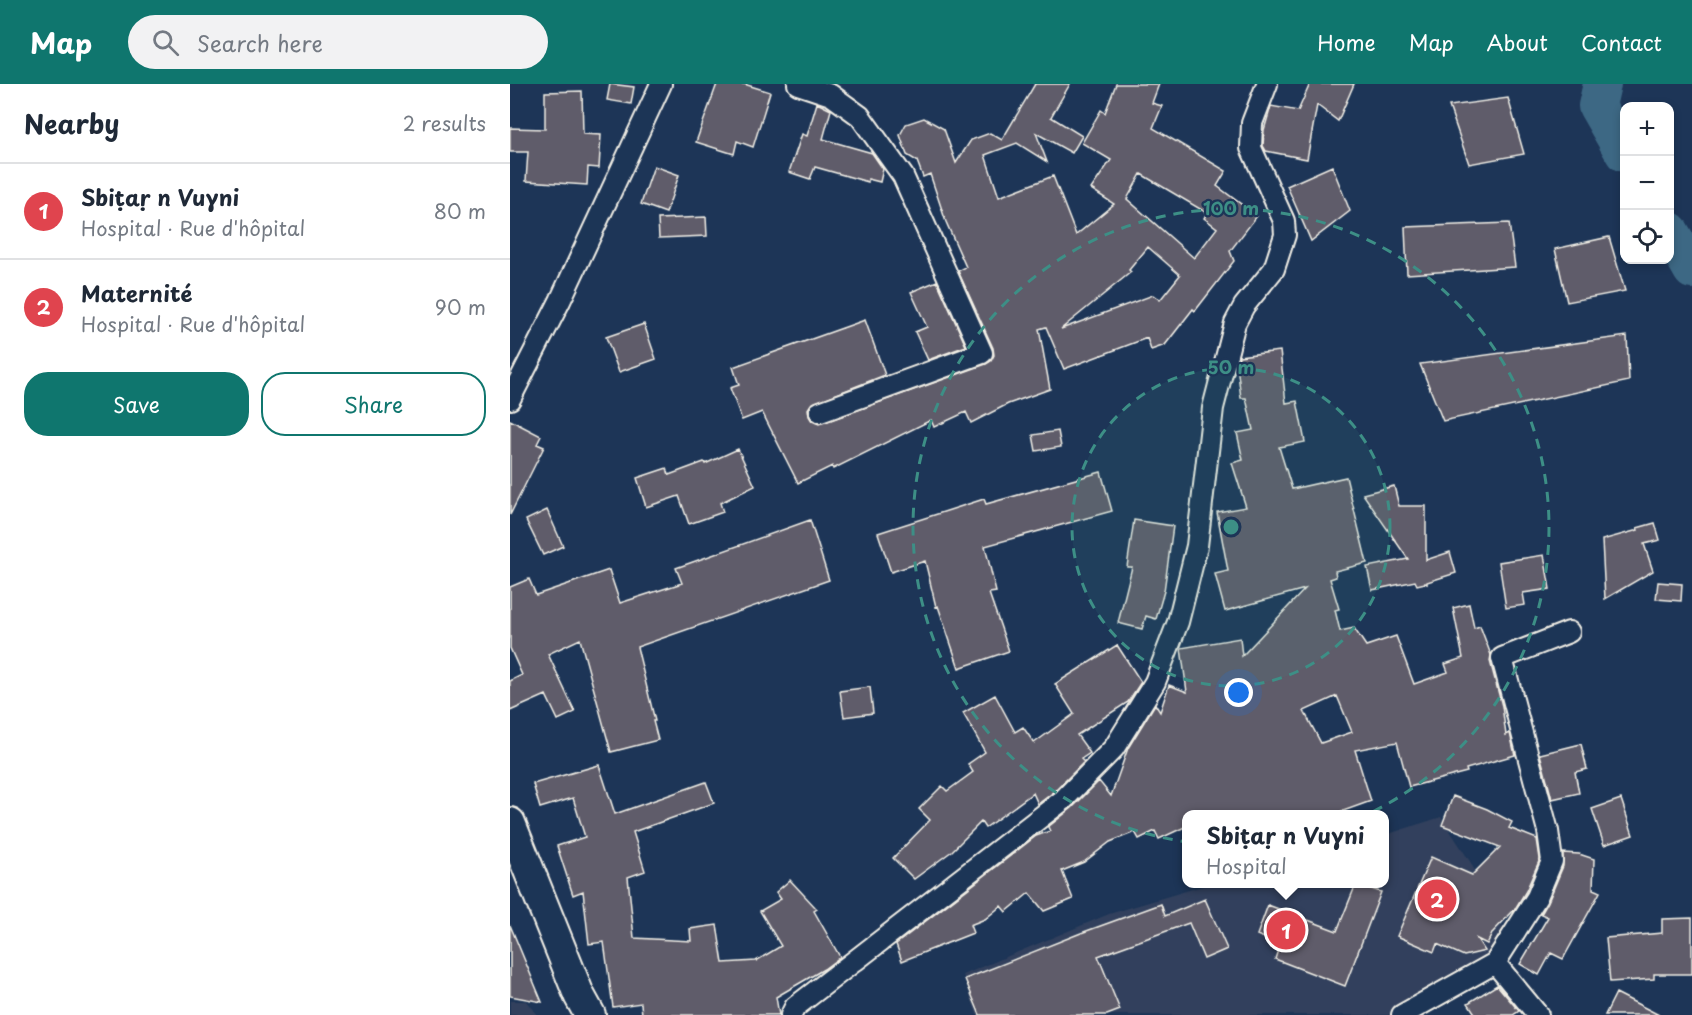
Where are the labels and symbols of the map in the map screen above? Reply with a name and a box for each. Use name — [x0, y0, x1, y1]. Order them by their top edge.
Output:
text: 100 m — [1203, 194, 1259, 221]
text: 50 m — [1208, 353, 1254, 380]
centre of rings — [1221, 517, 1241, 537]
your location — [1224, 678, 1253, 707]
pin: 2 — [1418, 876, 1456, 922]
pin: 1 — [1266, 908, 1306, 952]

